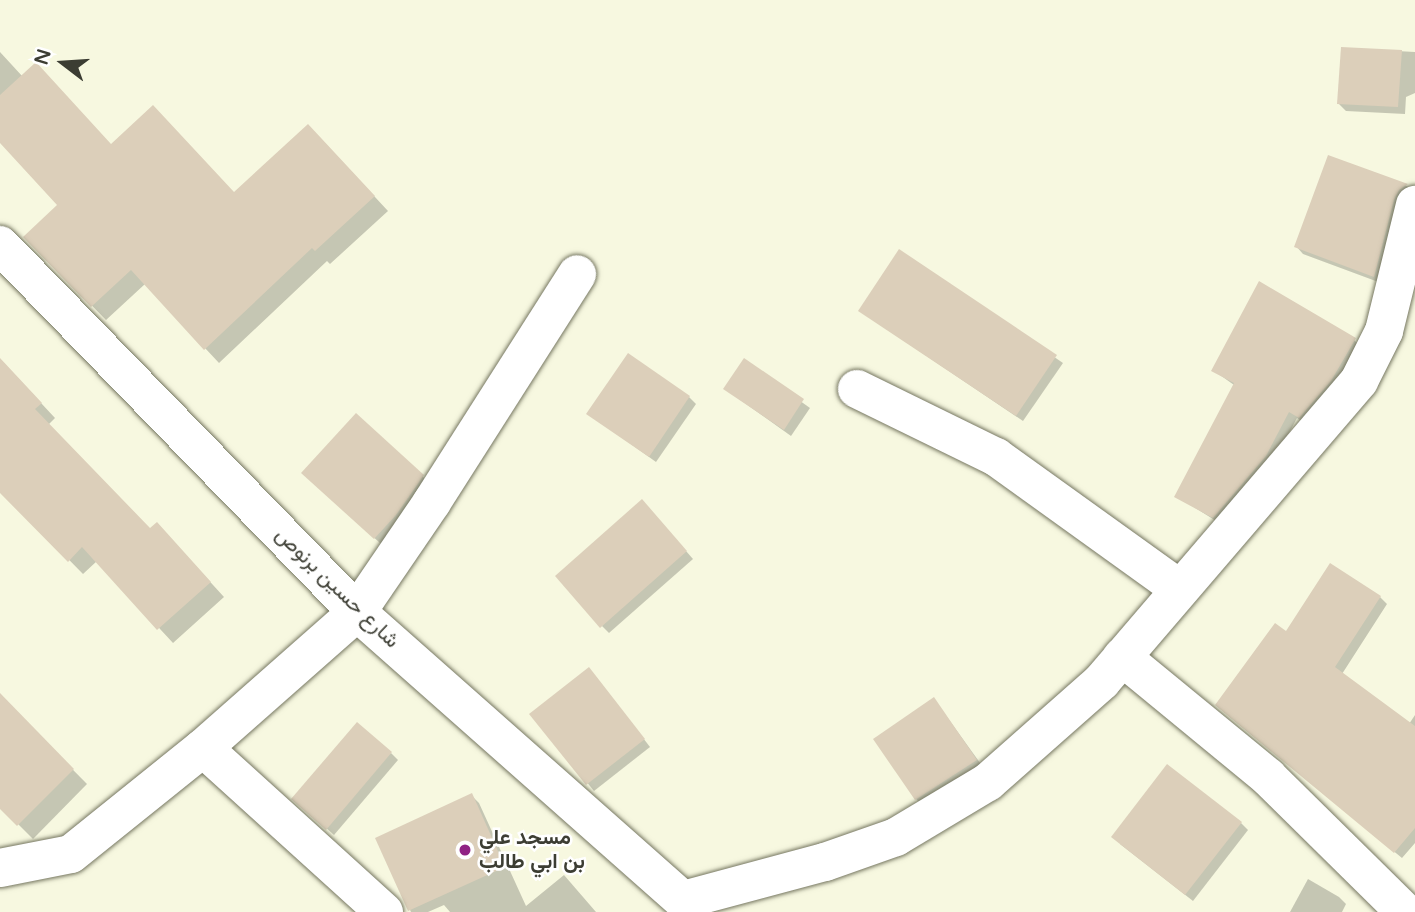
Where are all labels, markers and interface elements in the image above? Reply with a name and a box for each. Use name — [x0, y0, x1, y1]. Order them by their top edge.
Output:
north arrow — [28, 28, 98, 98]
text: N — [30, 46, 56, 67]
street label: شارع حسين برنوص — [270, 522, 404, 654]
place label: مسجد علي بن ابي طالب — [479, 825, 585, 875]
marker: مسجد علي بن ابي طالب — [457, 842, 473, 858]

